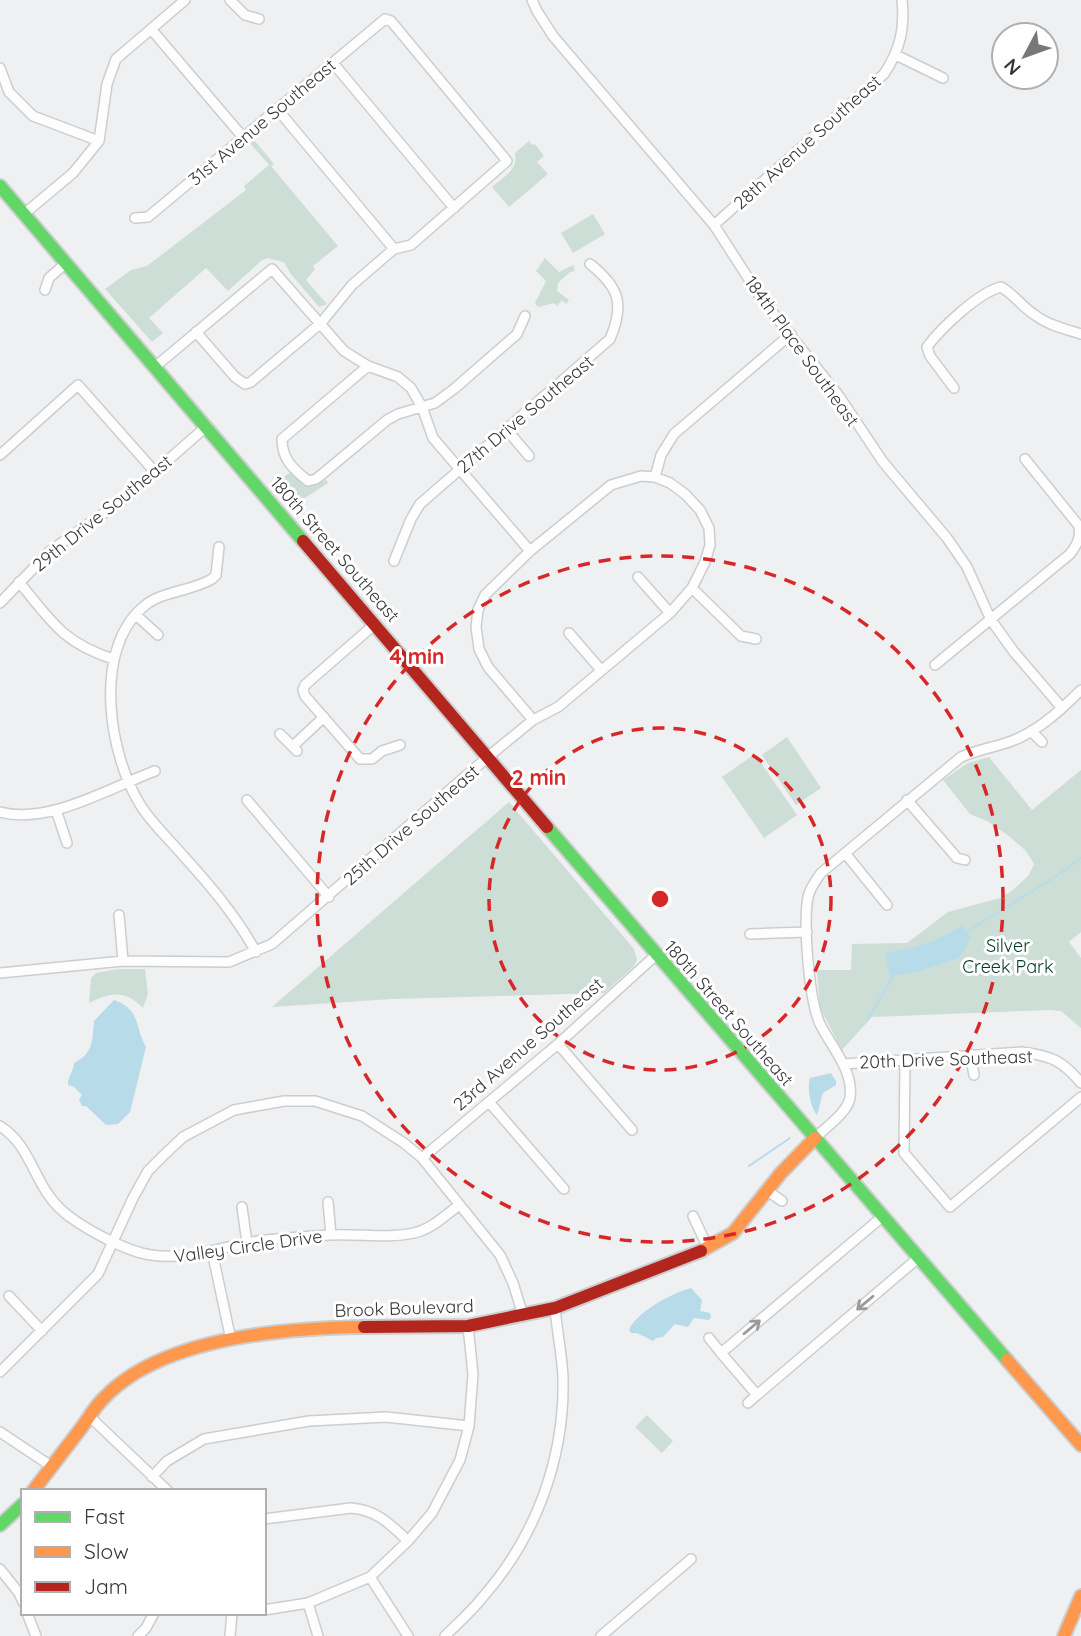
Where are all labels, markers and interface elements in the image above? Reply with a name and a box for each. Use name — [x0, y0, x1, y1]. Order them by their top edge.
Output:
north arrow — [990, 21, 1060, 91]
street label: 31st Avenue Southeast — [184, 54, 340, 190]
text: N — [999, 54, 1026, 80]
street label: 28th Avenue Southeast — [728, 70, 886, 214]
street label: 184th Place Southeast — [740, 271, 864, 431]
street label: 27th Drive Southeast — [452, 350, 598, 478]
street label: 29th Drive Southeast — [28, 450, 176, 576]
street label: 180th Street Southeast — [265, 471, 405, 627]
text: 4 min — [389, 643, 445, 669]
street label: 25th Drive Southeast — [338, 760, 484, 890]
text: 2 min — [512, 764, 566, 790]
centre of rings — [648, 887, 672, 911]
park label: Silver Creek Park — [962, 934, 1054, 978]
street label: 180th Street Southeast — [659, 935, 799, 1091]
street label: 23rd Avenue Southeast — [448, 973, 608, 1115]
street label: 20th Drive Southeast — [859, 1044, 1033, 1074]
street label: Valley Circle Drive — [172, 1224, 324, 1268]
street label: Brook Boulevard — [334, 1294, 474, 1322]
one-way arrow — [857, 1295, 875, 1311]
one-way arrow — [743, 1319, 761, 1335]
legend — [21, 1489, 266, 1615]
text: Fast — [84, 1503, 125, 1529]
text: Slow — [84, 1538, 129, 1564]
text: Jam — [84, 1573, 128, 1599]

